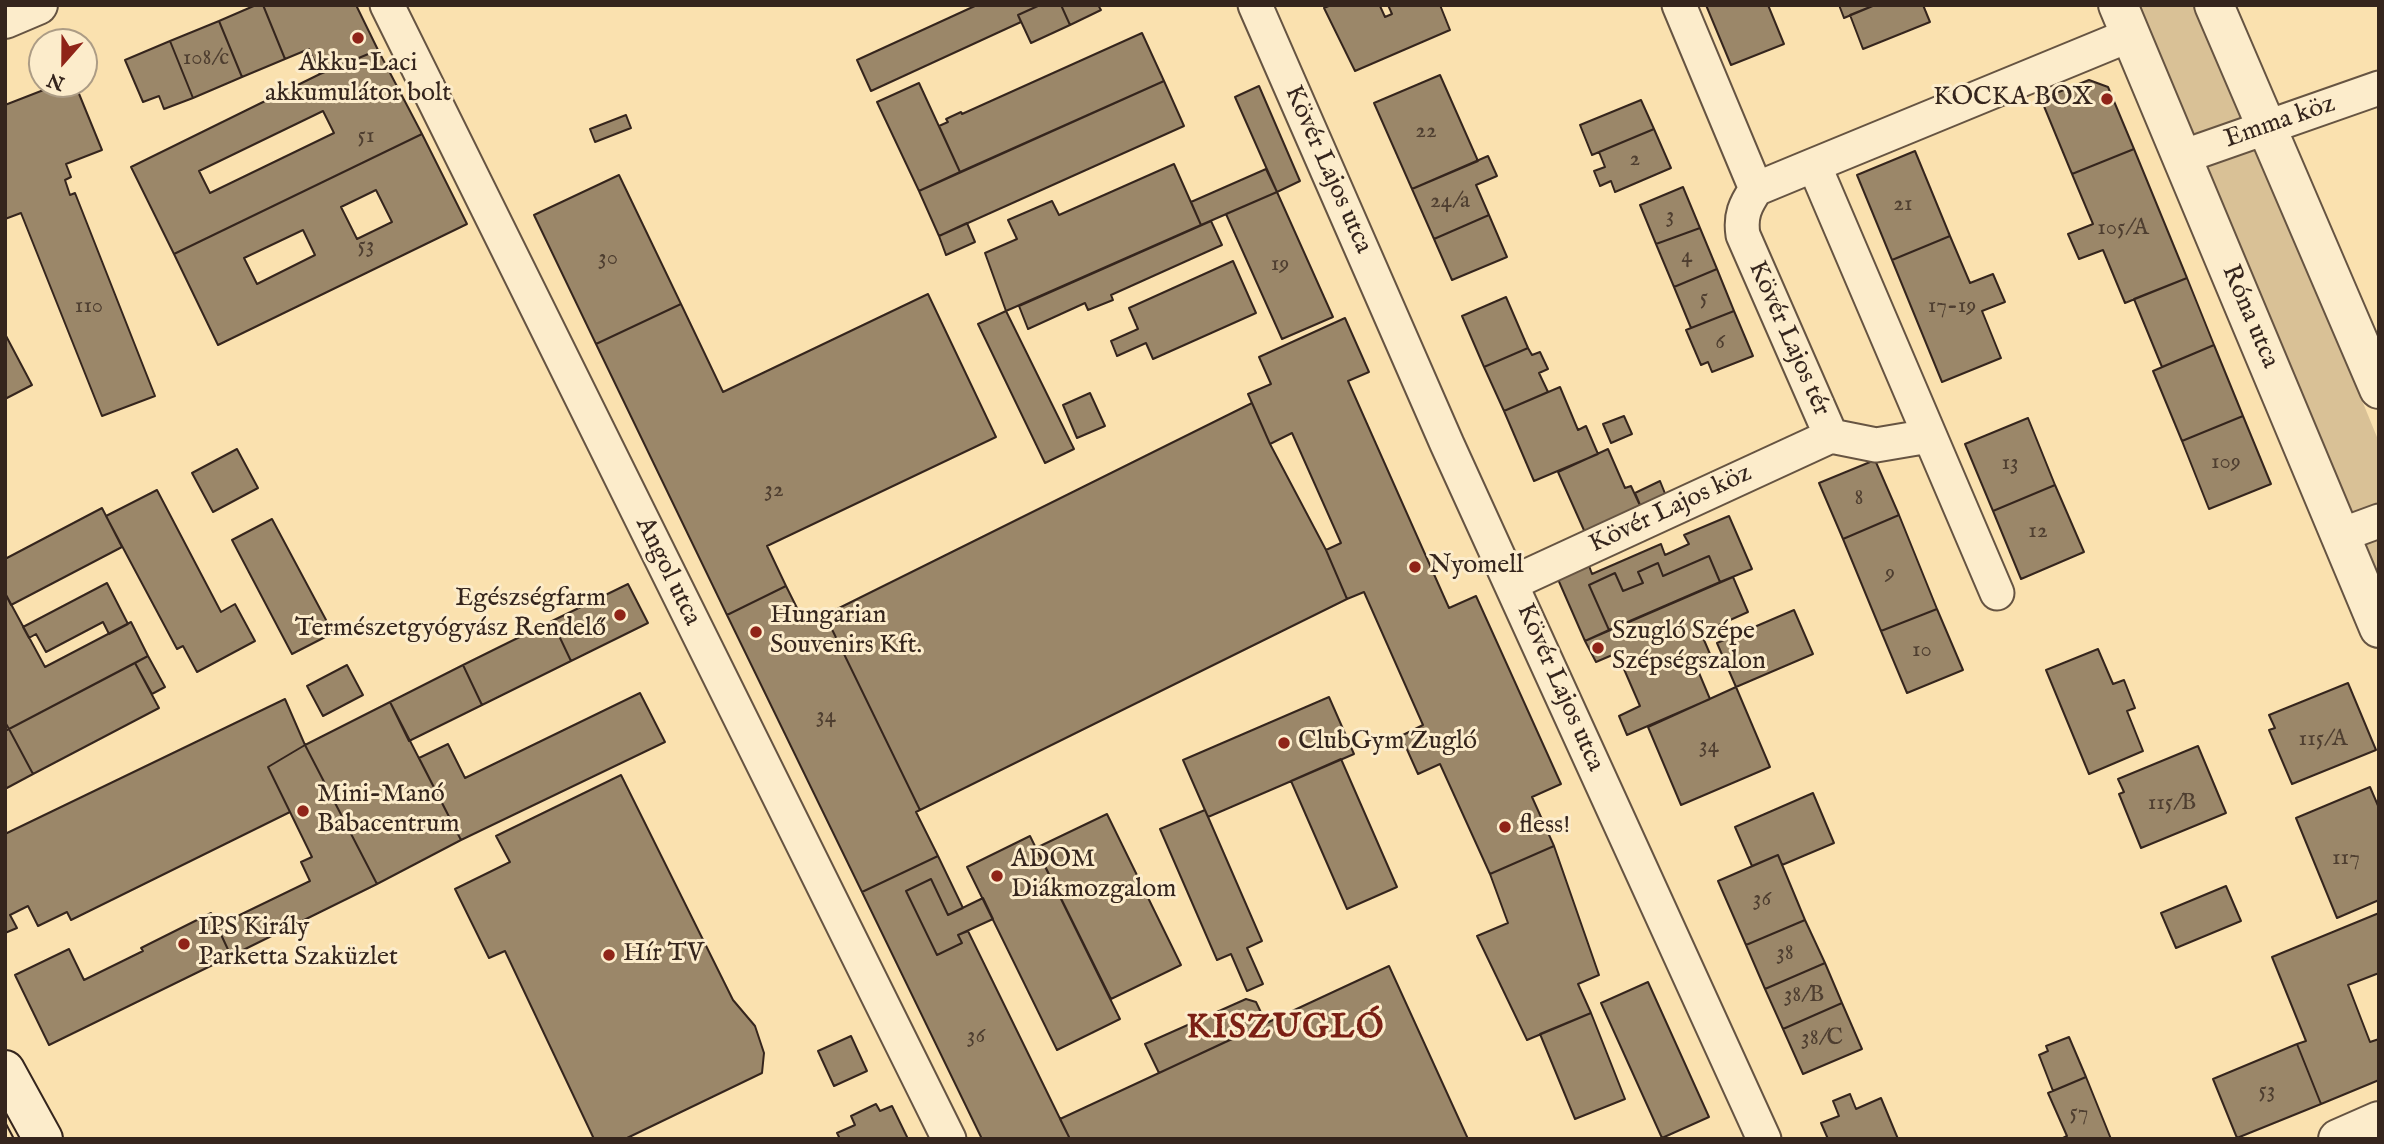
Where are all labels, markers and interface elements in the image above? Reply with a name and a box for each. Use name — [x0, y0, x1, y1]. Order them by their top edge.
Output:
north arrow — [28, 28, 98, 98]
marker: Akku-Laci akkumulátor bolt — [350, 30, 366, 46]
house number: 108/c — [183, 45, 229, 73]
place label: Akku-Laci akkumulátor bolt — [265, 49, 451, 110]
text: N — [44, 67, 68, 95]
street label: Kövér Lajos utca — [1276, 81, 1378, 259]
place label: KOCKA BOX — [1933, 83, 2093, 115]
street label: Emma köz — [2221, 90, 2339, 156]
marker: KOCKA BOX — [2099, 91, 2115, 107]
house number: 22 — [1415, 118, 1437, 146]
house number: 51 — [358, 123, 374, 151]
house number: 2 — [1630, 146, 1640, 174]
house number: 24/a — [1430, 188, 1470, 216]
house number: 21 — [1893, 191, 1913, 219]
house number: 3 — [1666, 203, 1674, 231]
house number: 105/A — [2097, 215, 2149, 243]
house number: 53 — [358, 233, 374, 261]
house number: 4 — [1681, 243, 1693, 271]
house number: 30 — [598, 245, 618, 273]
house number: 19 — [1271, 251, 1289, 279]
street label: Kövér Lajos tér — [1740, 257, 1836, 421]
street label: Róna utca — [2213, 261, 2285, 373]
house number: 5 — [1700, 285, 1708, 313]
house number: 110 — [75, 293, 103, 321]
house number: 17-19 — [1928, 293, 1976, 321]
house number: 6 — [1715, 329, 1725, 357]
house number: 109 — [2211, 449, 2241, 477]
house number: 13 — [2001, 450, 2019, 478]
street label: Kövér Lajos köz — [1585, 459, 1757, 561]
house number: 32 — [764, 477, 784, 505]
house number: 8 — [1854, 485, 1864, 513]
street label: Angol utca — [627, 513, 707, 631]
house number: 12 — [2028, 518, 2048, 546]
place label: Nyomell — [1429, 551, 1524, 583]
marker: Nyomell — [1407, 559, 1423, 575]
house number: 9 — [1885, 560, 1895, 588]
place label: Egészségfarm Természetgyógyász Rendelő — [295, 584, 606, 646]
street label: Kövér Lajos utca — [1508, 599, 1610, 777]
place label: Hungarian Souvenirs Kft. — [770, 601, 922, 662]
marker: Egészségfarm Természetgyógyász Rendelő — [612, 607, 628, 623]
place label: Szugló Szépe Szépségszalon — [1612, 617, 1766, 678]
marker: Hungarian Souvenirs Kft. — [748, 624, 764, 640]
house number: 10 — [1912, 637, 1932, 665]
marker: Szugló Szépe Szépségszalon — [1590, 640, 1606, 656]
house number: 34 — [816, 703, 836, 731]
house number: 115/A — [2299, 726, 2347, 754]
place label: ClubGym Zugló — [1298, 727, 1477, 759]
house number: 34 — [1699, 733, 1719, 761]
marker: ClubGym Zugló — [1276, 735, 1292, 751]
place label: Mini-Manó Babacentrum — [317, 780, 459, 842]
house number: 115/B — [2148, 790, 2196, 818]
marker: Mini-Manó Babacentrum — [295, 803, 311, 819]
place label: fless! — [1519, 811, 1570, 843]
marker: fless! — [1497, 819, 1513, 835]
place label: ADOM Diákmozgalom — [1011, 845, 1176, 906]
house number: 117 — [2332, 845, 2360, 873]
marker: ADOM Diákmozgalom — [989, 868, 1005, 884]
house number: 36 — [1753, 886, 1771, 914]
place label: IPS Király Parketta Szaküzlet — [198, 913, 398, 974]
marker: IPS Király Parketta Szaküzlet — [176, 936, 192, 952]
place label: Hír TV — [623, 939, 704, 971]
house number: 38 — [1776, 940, 1794, 968]
marker: Hír TV — [601, 947, 617, 963]
house number: 38/B — [1784, 982, 1824, 1010]
district label: KISZUGLÓ — [1188, 1010, 1384, 1050]
house number: 36 — [967, 1023, 985, 1051]
house number: 38/C — [1801, 1025, 1843, 1053]
house number: 53 — [2259, 1078, 2275, 1106]
house number: 57 — [2069, 1100, 2089, 1128]

